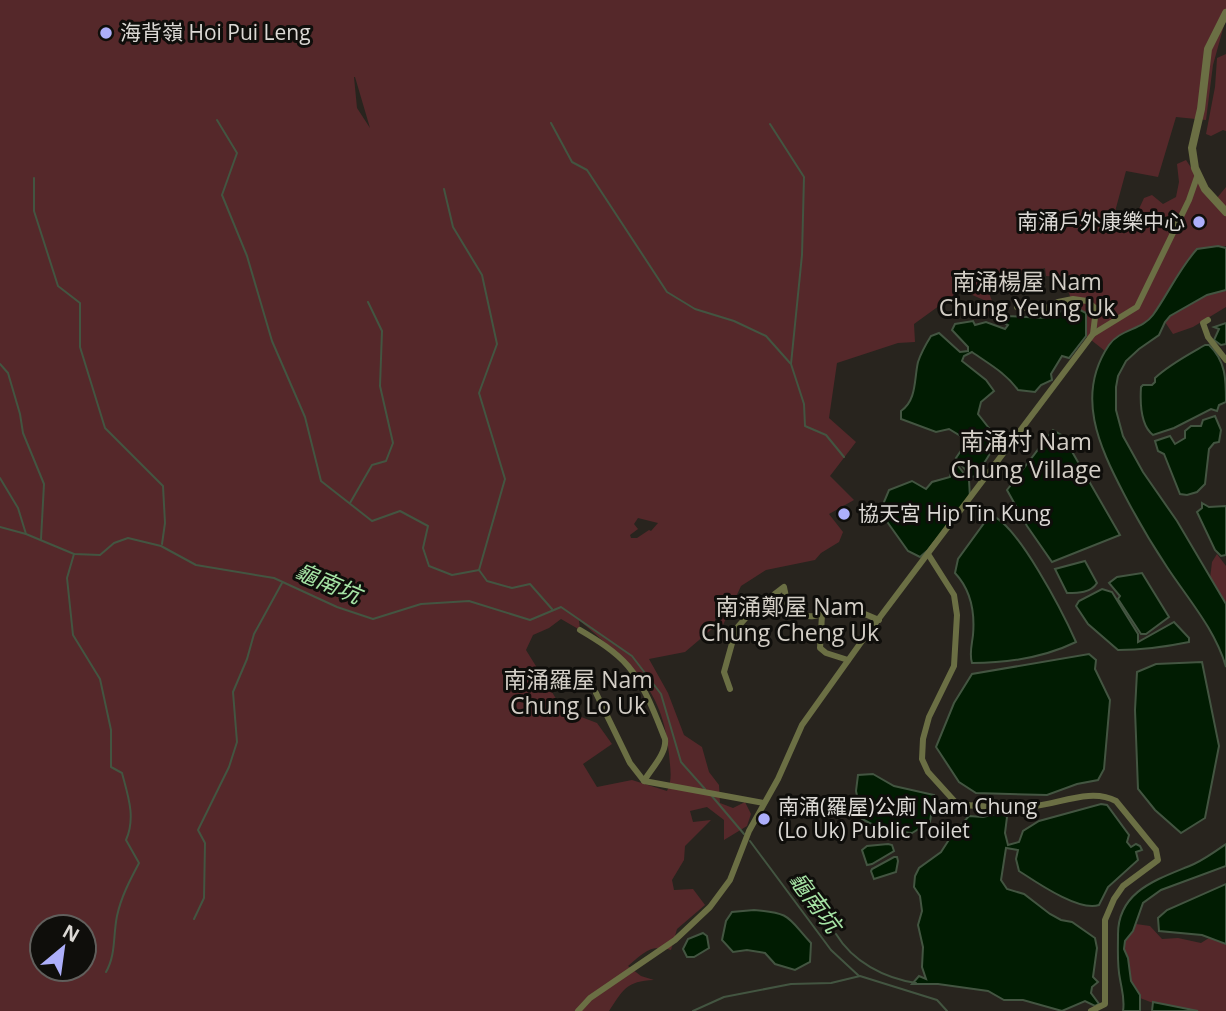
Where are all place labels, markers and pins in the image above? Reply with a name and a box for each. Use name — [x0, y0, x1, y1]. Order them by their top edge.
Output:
place label: 海背嶺 Hoi Pui Leng — [120, 18, 311, 46]
marker: 海背嶺 Hoi Pui Leng — [98, 25, 114, 41]
place label: 南涌戶外康樂中心 — [1017, 207, 1185, 235]
marker: 南涌戶外康樂中心 — [1191, 214, 1207, 230]
place label: 協天宮 Hip Tin Kung — [858, 499, 1051, 527]
marker: 協天宮 Hip Tin Kung — [836, 506, 852, 522]
place label: 南涌(羅屋)公廁 Nam Chung (Lo Uk) Public Toilet — [778, 792, 1038, 844]
marker: 南涌(羅屋)公廁 Nam Chung (Lo Uk) Public Toilet — [756, 811, 772, 827]

